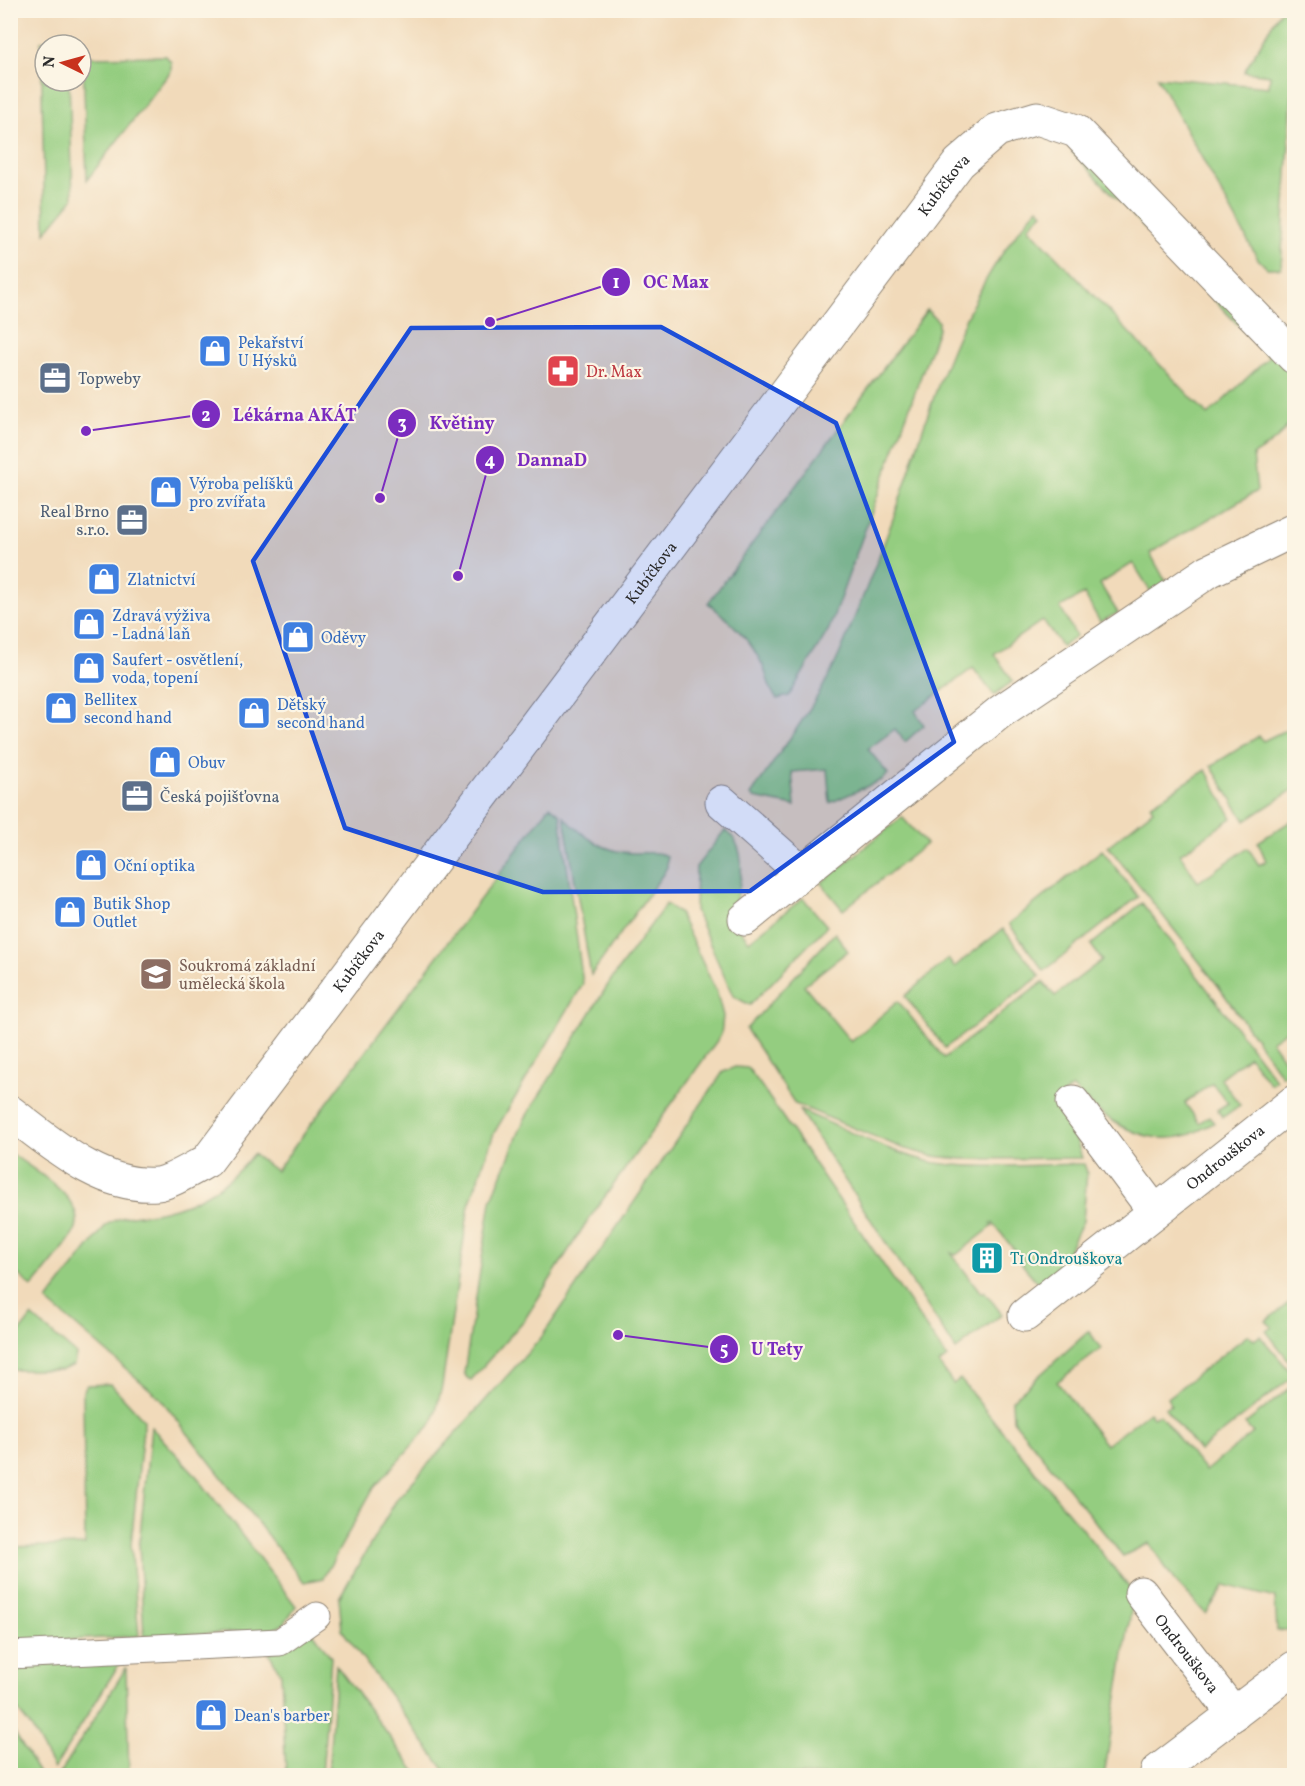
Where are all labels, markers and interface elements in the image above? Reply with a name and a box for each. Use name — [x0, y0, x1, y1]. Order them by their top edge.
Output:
north arrow — [33, 33, 93, 93]
text: N — [39, 55, 62, 69]
street label: Kubíčkova — [914, 149, 975, 221]
callout: OC Max — [601, 264, 721, 300]
text: 1 — [612, 271, 620, 296]
text: OC Max — [643, 271, 709, 296]
shop icon: Pekařství U Hýsků — [197, 333, 233, 369]
place label: Pekařství U Hýsků — [238, 333, 304, 373]
pharmacy icon: Dr. Max — [545, 353, 581, 389]
office icon: Topweby — [37, 360, 73, 396]
place label: Dr. Max — [586, 362, 642, 384]
place label: Topweby — [78, 369, 141, 391]
callout: Lékárna AKÁT — [191, 396, 368, 432]
text: 2 — [201, 404, 211, 429]
text: Lékárna AKÁT — [233, 404, 357, 429]
callout: Květiny — [387, 405, 506, 441]
text: 3 — [397, 412, 407, 437]
text: Květiny — [430, 412, 495, 437]
callout: DannaD — [475, 442, 599, 478]
text: 4 — [485, 449, 496, 474]
text: DannaD — [517, 449, 587, 474]
shop icon: Výroba pelíšků pro zvířata — [148, 474, 184, 510]
place label: Výroba pelíšků pro zvířata — [189, 474, 293, 514]
place label: Real Brno s.r.o. — [40, 502, 109, 542]
office icon: Real Brno s.r.o. — [114, 502, 150, 538]
street label: Kubíčkova — [621, 538, 683, 609]
shop icon: Zlatnictví — [86, 561, 122, 597]
place label: Zlatnictví — [127, 570, 196, 592]
shop icon: Zdravá výživa - Ladná laň — [71, 606, 107, 642]
place label: Zdravá výživa - Ladná laň — [112, 606, 211, 646]
shop icon: Oděvy — [280, 619, 316, 655]
place label: Oděvy — [321, 628, 367, 650]
shop icon: Saufert - osvětlení, voda, topení — [71, 650, 107, 686]
place label: Saufert - osvětlení, voda, topení — [112, 650, 243, 690]
shop icon: Bellitex second hand — [43, 690, 79, 726]
place label: Bellitex second hand — [84, 690, 172, 730]
shop icon: Dětský second hand — [236, 695, 272, 731]
place label: Dětský second hand — [277, 695, 365, 735]
shop icon: Obuv — [147, 744, 183, 780]
place label: Obuv — [188, 753, 226, 775]
office icon: Česká pojišťovna — [119, 778, 155, 814]
place label: Česká pojišťovna — [160, 786, 280, 809]
shop icon: Oční optika — [73, 847, 109, 883]
place label: Oční optika — [114, 856, 195, 878]
shop icon: Butik Shop Outlet — [52, 894, 88, 930]
place label: Butik Shop Outlet — [93, 894, 170, 934]
street label: Kubíčkova — [329, 926, 391, 998]
school or university icon: Soukromá základní umělecká škola — [138, 956, 174, 992]
place label: Soukromá základní umělecká škola — [179, 956, 316, 996]
street label: Ondrouškova — [1182, 1120, 1270, 1196]
building icon: T1 Ondrouškova — [969, 1240, 1005, 1276]
place label: T1 Ondrouškova — [1010, 1249, 1122, 1271]
callout: U Tety — [709, 1331, 816, 1367]
text: 5 — [720, 1338, 728, 1363]
text: U Tety — [751, 1338, 803, 1363]
street label: Ondrouškova — [1148, 1610, 1223, 1699]
shop icon: Dean's barber — [193, 1697, 229, 1733]
place label: Dean's barber — [234, 1706, 330, 1728]

